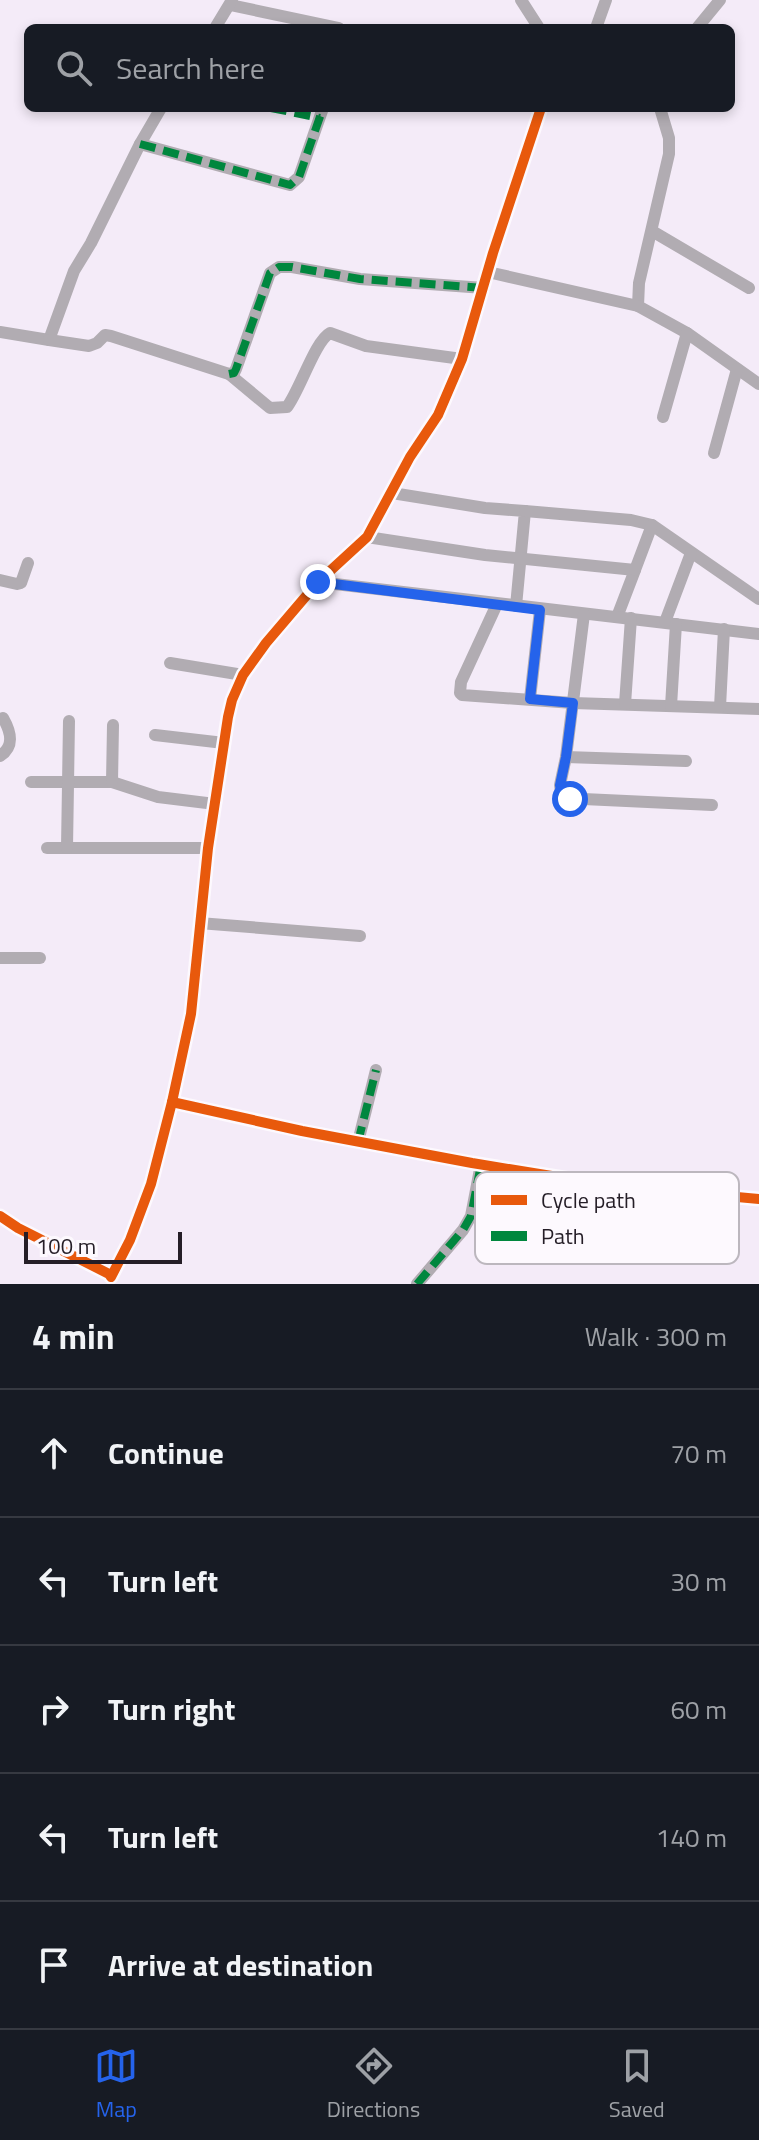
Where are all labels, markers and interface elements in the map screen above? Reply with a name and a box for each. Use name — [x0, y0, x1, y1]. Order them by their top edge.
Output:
search box — [24, 24, 735, 112]
text: Search here — [116, 45, 265, 91]
icon: search — [52, 46, 96, 90]
route end — [300, 564, 336, 600]
route start — [552, 781, 588, 817]
legend — [475, 1172, 739, 1264]
text: Cycle path — [541, 1183, 636, 1217]
text: Path — [541, 1219, 585, 1253]
scale bar — [24, 1228, 182, 1264]
text: 100 m — [36, 1229, 96, 1263]
text: 4 min — [32, 1310, 115, 1362]
text: Walk · 300 m — [585, 1317, 727, 1356]
text: Continue — [108, 1430, 224, 1476]
icon: ahead — [32, 1431, 76, 1475]
text: 70 m — [670, 1434, 727, 1473]
text: Turn left — [108, 1558, 218, 1604]
icon: left — [32, 1559, 76, 1603]
text: 30 m — [670, 1562, 727, 1601]
text: Turn right — [108, 1686, 236, 1732]
icon: right — [32, 1687, 76, 1731]
text: 60 m — [670, 1690, 727, 1729]
text: Turn left — [108, 1814, 218, 1860]
icon: left — [32, 1815, 76, 1859]
text: 140 m — [656, 1818, 727, 1857]
text: Arrive at destination — [108, 1942, 373, 1988]
icon: arrive — [32, 1943, 76, 1987]
tab: Map — [94, 2044, 138, 2126]
tab: Directions — [327, 2044, 420, 2126]
tab: Saved — [609, 2044, 665, 2126]

